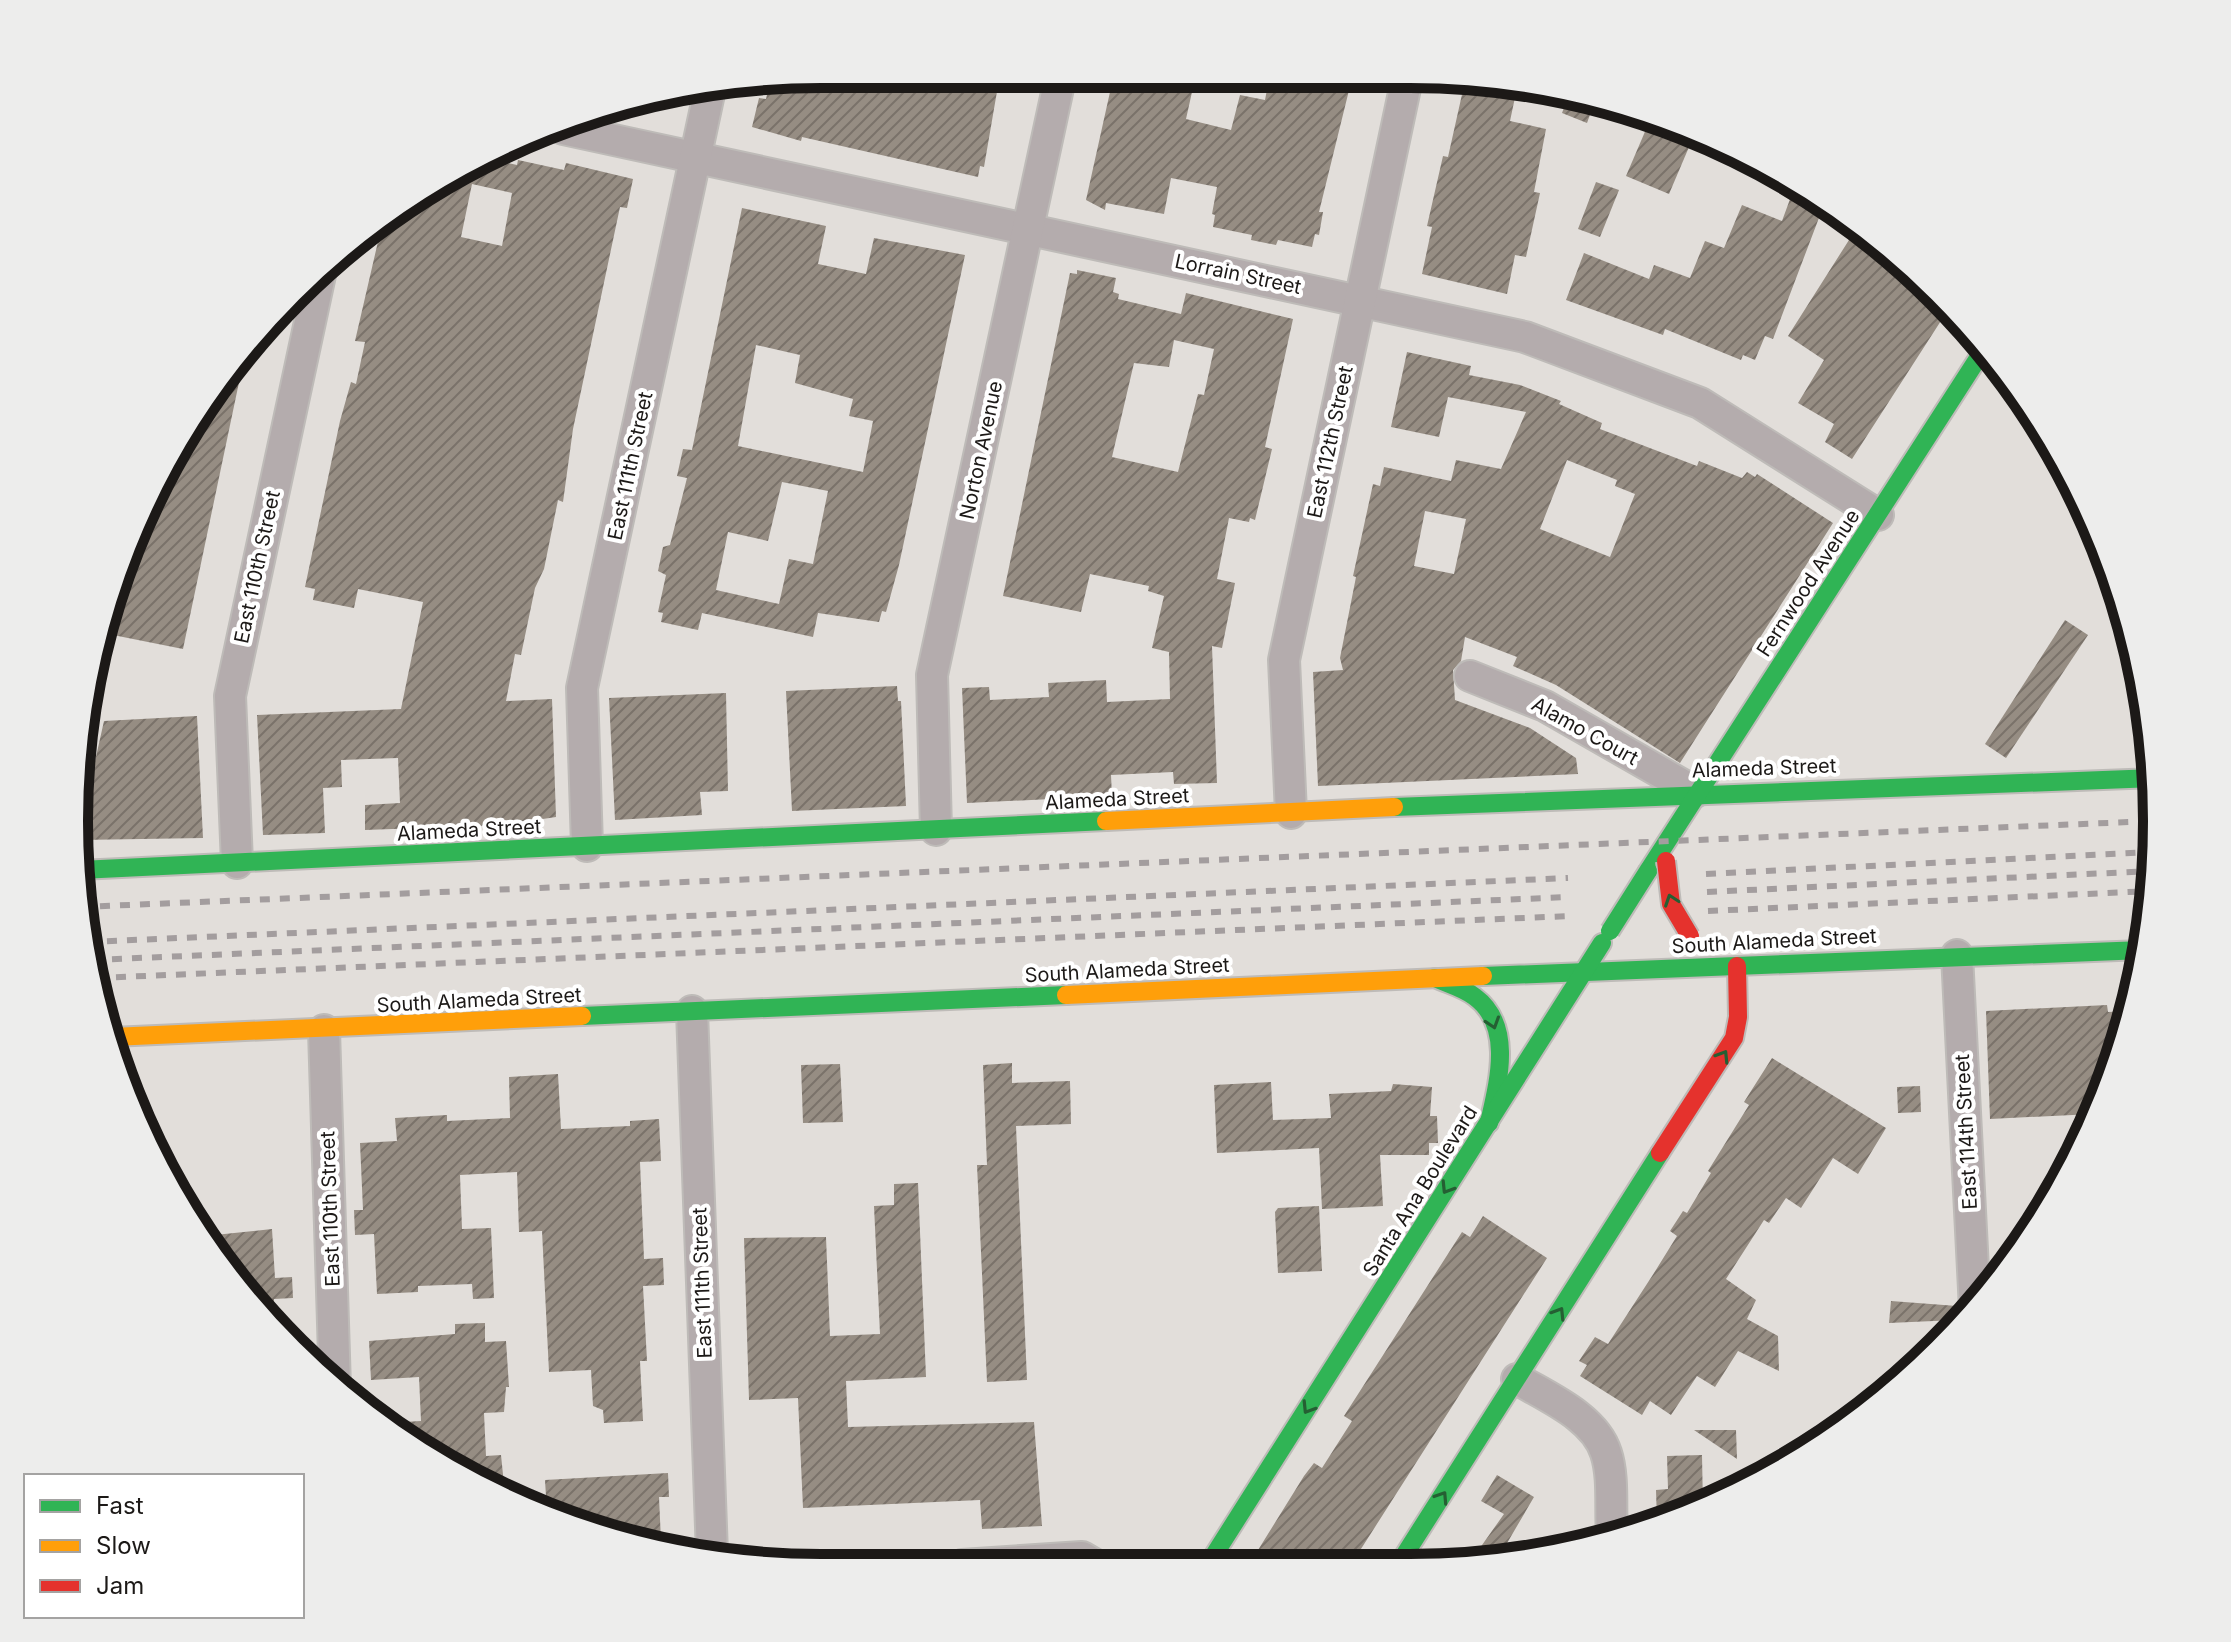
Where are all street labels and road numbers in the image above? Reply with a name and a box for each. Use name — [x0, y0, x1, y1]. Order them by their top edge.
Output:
street label: Lorrain Street — [1173, 249, 1304, 299]
street label: East 112th Street — [1302, 363, 1358, 520]
street label: Norton Avenue — [955, 379, 1007, 521]
street label: East 111th Street — [603, 389, 658, 542]
street label: East 110th Street — [229, 488, 285, 646]
street label: Fernwood Avenue — [1752, 505, 1864, 661]
street label: Alamo Court — [1528, 692, 1643, 770]
street label: Alameda Street — [1691, 753, 1837, 783]
street label: Alameda Street — [1044, 783, 1190, 815]
street label: Alameda Street — [396, 814, 542, 846]
street label: South Alameda Street — [1671, 924, 1878, 958]
street label: South Alameda Street — [1024, 953, 1231, 987]
street label: South Alameda Street — [376, 983, 583, 1017]
street label: East 114th Street — [1950, 1053, 1982, 1210]
street label: Santa Ana Boulevard — [1358, 1101, 1482, 1281]
street label: East 110th Street — [315, 1130, 345, 1287]
street label: East 111th Street — [687, 1207, 717, 1359]

